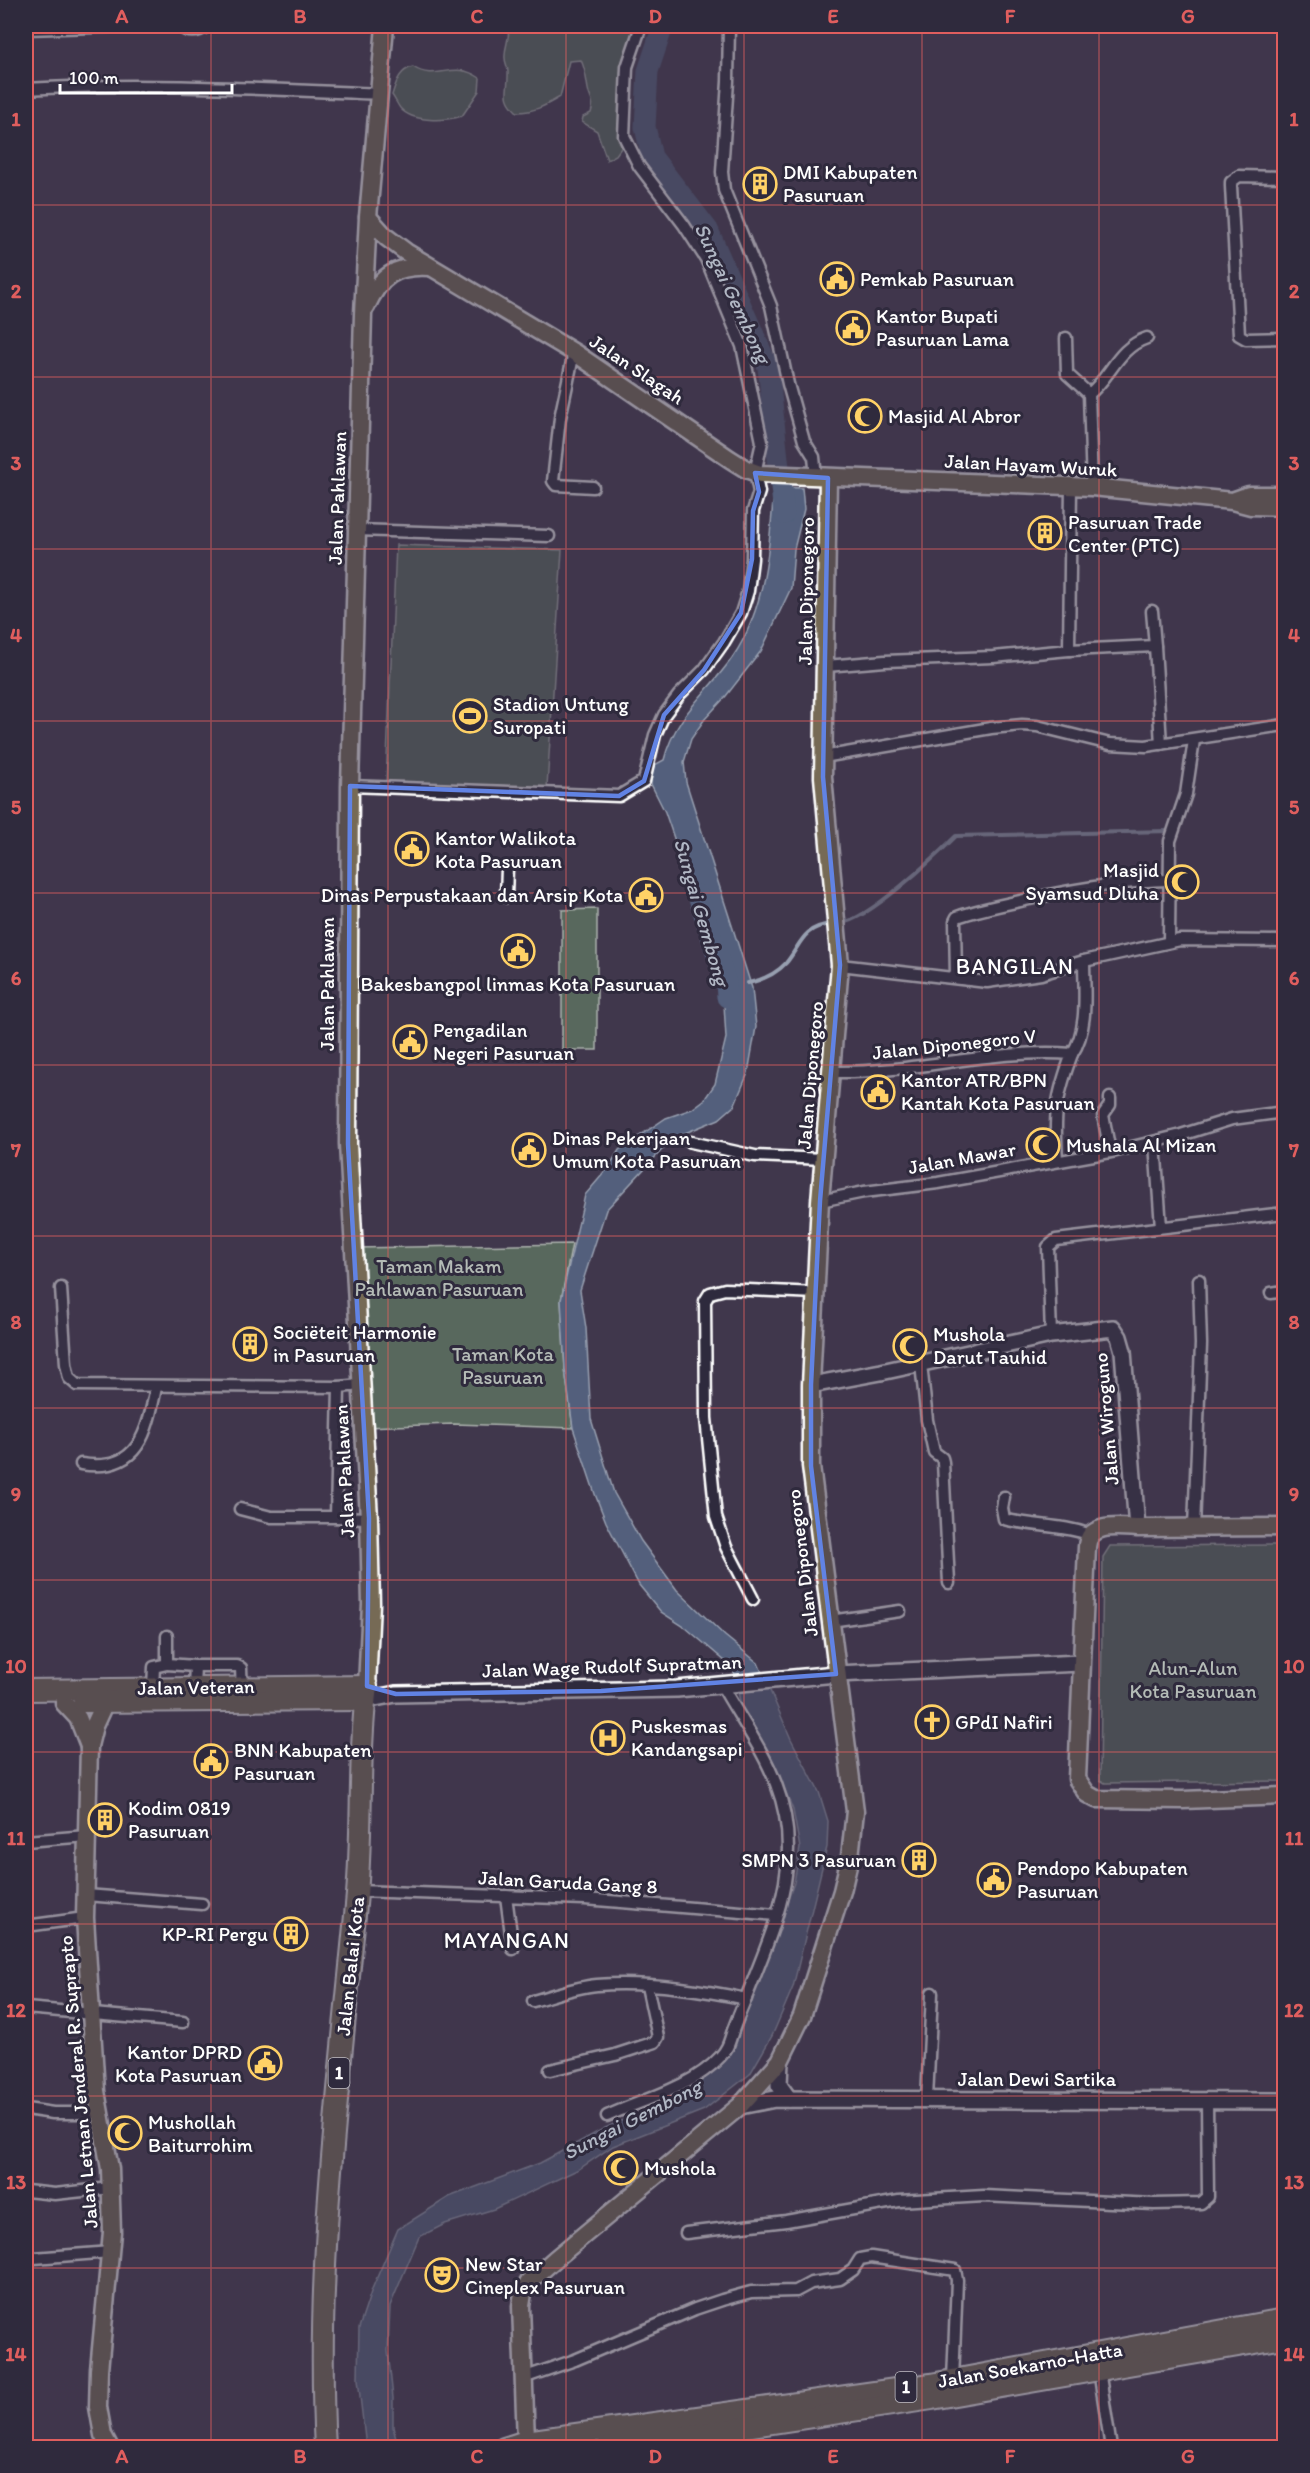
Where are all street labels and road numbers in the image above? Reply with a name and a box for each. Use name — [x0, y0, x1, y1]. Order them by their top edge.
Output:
street label: Jalan Slagah — [585, 329, 689, 409]
street label: Jalan Pahlawan — [323, 431, 351, 565]
street label: Jalan Hayam Wuruk — [944, 448, 1119, 482]
street label: Jalan Diponegoro — [793, 517, 819, 665]
street label: Jalan Pahlawan — [315, 917, 339, 1051]
street label: Jalan Diponegoro — [792, 1000, 828, 1150]
street label: Jalan Diponegoro V — [871, 1023, 1037, 1065]
street label: Jalan Mawar — [906, 1137, 1018, 1179]
street label: Jalan Wiroguno — [1088, 1352, 1124, 1486]
street label: Jalan Pahlawan — [329, 1404, 359, 1538]
street label: Jalan Diponegoro — [781, 1488, 823, 1638]
street label: Jalan Wage Rudolf Supratman — [482, 1649, 743, 1683]
street label: Jalan Veteran — [137, 1674, 255, 1700]
street label: Jalan Garuda Gang 8 — [478, 1865, 658, 1899]
street label: Jalan Balai Kota — [331, 1895, 369, 2037]
street label: Jalan Letnan Jenderal R. Suprapto — [53, 1934, 103, 2230]
road number: 1 — [328, 2058, 350, 2088]
street label: Jalan Dewi Sartika — [958, 2067, 1117, 2091]
street label: Jalan Soekarno-Hatta — [936, 2337, 1124, 2393]
road number: 1 — [896, 2372, 916, 2402]

